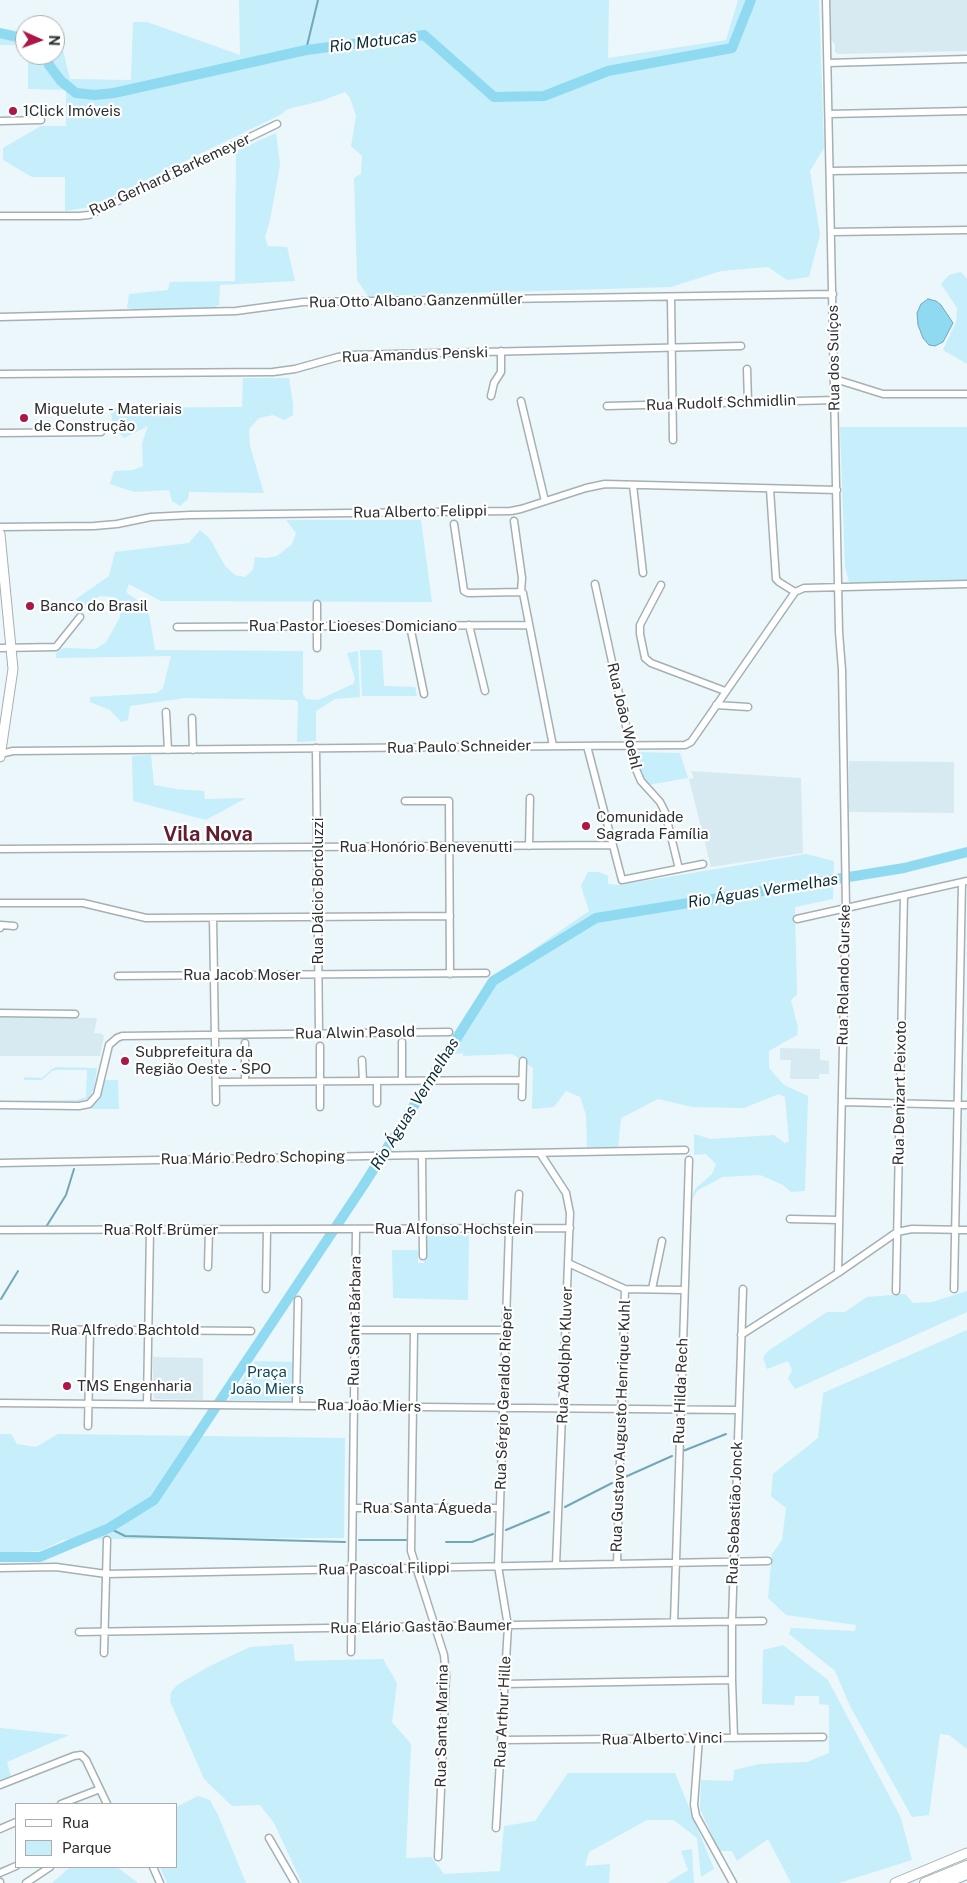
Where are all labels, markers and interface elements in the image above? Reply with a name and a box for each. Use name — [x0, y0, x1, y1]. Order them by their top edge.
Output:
north arrow — [15, 15, 65, 65]
water label: Rio Motucas — [328, 27, 418, 57]
text: N — [46, 35, 62, 46]
place label: 1Click Imóveis — [23, 102, 121, 120]
marker: 1Click Imóveis — [7, 105, 19, 117]
street label: Rua Gerhard Barkemeyer — [87, 130, 253, 220]
street label: Rua Otto Albano Ganzenmüller — [309, 290, 523, 312]
street label: Rua dos Suíços — [824, 305, 844, 411]
street label: Rua Amandus Penski — [342, 343, 488, 367]
street label: Rua Rudolf Schmidlin — [646, 391, 796, 415]
place label: Miquelute - Materiais de Construção — [34, 400, 182, 435]
marker: Miquelute - Materiais de Construção — [18, 412, 30, 424]
street label: Rua Alberto Felippi — [353, 502, 487, 522]
place label: Banco do Brasil — [40, 597, 148, 615]
marker: Banco do Brasil — [24, 600, 36, 612]
street label: Rua Pastor Lioeses Domiciano — [249, 617, 457, 635]
street label: Rua João Woehl — [603, 661, 645, 771]
street label: Rua Paulo Schneider — [387, 737, 531, 757]
place label: Comunidade Sagrada Família — [596, 808, 709, 843]
street label: Rua Dálcio Bortoluzzi — [309, 817, 327, 965]
marker: Comunidade Sagrada Família — [580, 820, 592, 832]
district label: Vila Nova — [163, 823, 253, 847]
street label: Rua Honório Benevenutti — [340, 838, 512, 856]
water label: Rio Águas Vermelhas — [687, 870, 839, 912]
street label: Rua Rolando Gurske — [834, 904, 854, 1046]
street label: Rua Jacob Moser — [183, 966, 301, 984]
street label: Rua Denizart Peixoto — [890, 1020, 910, 1166]
street label: Rua Alwin Pasold — [295, 1023, 415, 1043]
water label: Rio Águas Vermelhas — [367, 1035, 463, 1173]
place label: Subprefeitura da Região Oeste - SPO — [135, 1043, 271, 1078]
marker: Subprefeitura da Região Oeste - SPO — [119, 1055, 131, 1067]
street label: Rua Mário Pedro Schoping — [161, 1147, 345, 1169]
street label: Rua Alfonso Hochstein — [375, 1220, 533, 1238]
street label: Rua Rolf Brümer — [104, 1221, 218, 1239]
street label: Rua Santa Bárbara — [345, 1256, 365, 1386]
street label: Rua Adolpho Kluver — [554, 1286, 576, 1424]
street label: Rua Gustavo Augusto Henrique Kuhl — [608, 1299, 634, 1553]
street label: Rua Sérgio Geraldo Rieper — [492, 1306, 516, 1490]
street label: Rua Alfredo Bachtold — [51, 1321, 199, 1339]
street label: Rua Hilda Rech — [670, 1338, 692, 1444]
park label: Praça João Miers — [230, 1363, 304, 1398]
place label: TMS Engenharia — [77, 1377, 192, 1395]
marker: TMS Engenharia — [61, 1380, 73, 1392]
street label: Rua João Miers — [317, 1396, 421, 1416]
street label: Rua Sebastião Jonck — [724, 1441, 746, 1585]
street label: Rua Santa Águeda — [363, 1499, 491, 1517]
street label: Rua Pascoal Filippi — [318, 1559, 450, 1579]
street label: Rua Elário Gastão Baumer — [330, 1616, 512, 1638]
street label: Rua Arthur Hille — [491, 1656, 515, 1768]
street label: Rua Santa Marina — [432, 1664, 452, 1788]
street label: Rua Alberto Vinci — [601, 1729, 723, 1749]
legend — [15, 1803, 178, 1868]
text: Rua — [62, 1814, 89, 1831]
text: Parque — [62, 1839, 112, 1856]

